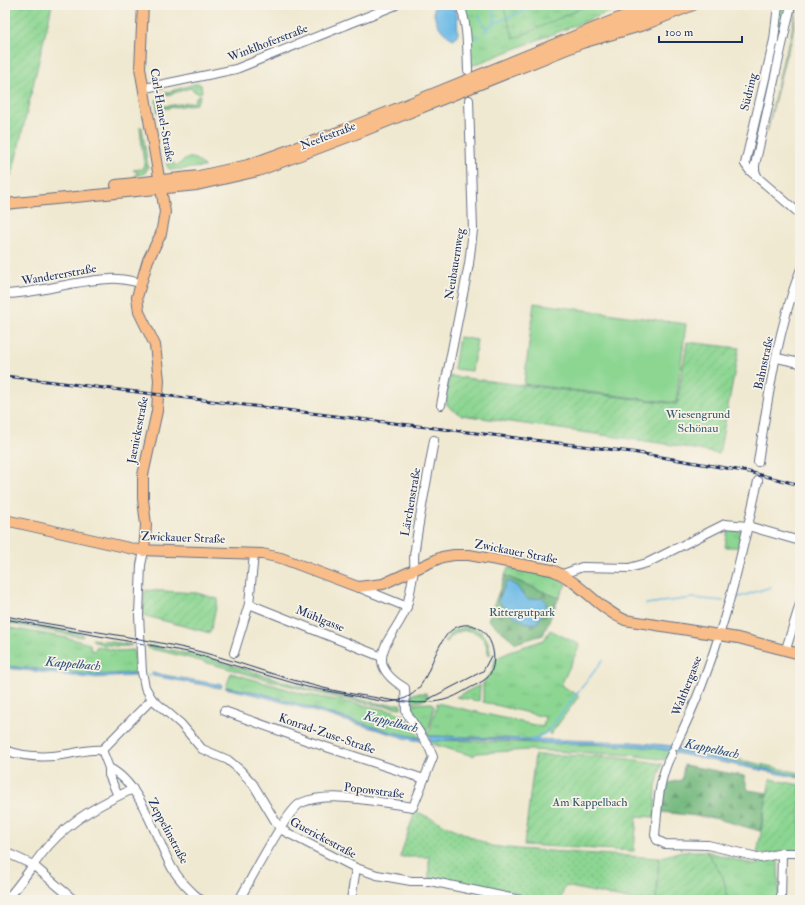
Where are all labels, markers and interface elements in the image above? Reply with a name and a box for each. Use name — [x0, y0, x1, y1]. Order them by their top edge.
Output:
scale bar — [659, 18, 742, 44]
street label: Winklhoferstraße — [225, 21, 310, 66]
text: 100 m — [665, 25, 694, 40]
street label: Carl-Hamel-Straße — [146, 67, 178, 163]
street label: Südring — [737, 70, 761, 112]
street label: Neefestraße — [298, 119, 358, 153]
street label: Neubauernweg — [442, 226, 468, 301]
street label: Wandererstraße — [19, 261, 98, 289]
street label: Bahnstraße — [751, 335, 777, 391]
street label: Jaenickestraße — [124, 395, 152, 466]
park label: Wiesengrund Schönau — [665, 407, 730, 436]
street label: Lärchenstraße — [398, 467, 424, 537]
street label: Zwickauer Straße — [141, 529, 225, 547]
street label: Zwickauer Straße — [473, 537, 559, 567]
street label: Mühlgasse — [294, 602, 346, 636]
park label: Rittergutpark — [489, 605, 555, 620]
water label: Kappelbach — [44, 654, 101, 674]
street label: Walthergasse — [668, 654, 705, 719]
water label: Kappelbach — [361, 707, 420, 736]
street label: Konrad-Zuse-Straße — [277, 710, 377, 758]
water label: Kappelbach — [682, 735, 741, 763]
street label: Popowstraße — [343, 780, 405, 802]
street label: Zeppelinstraße — [144, 795, 192, 867]
park label: Am Kappelbach — [552, 795, 628, 810]
street label: Guerickestraße — [287, 814, 359, 862]

